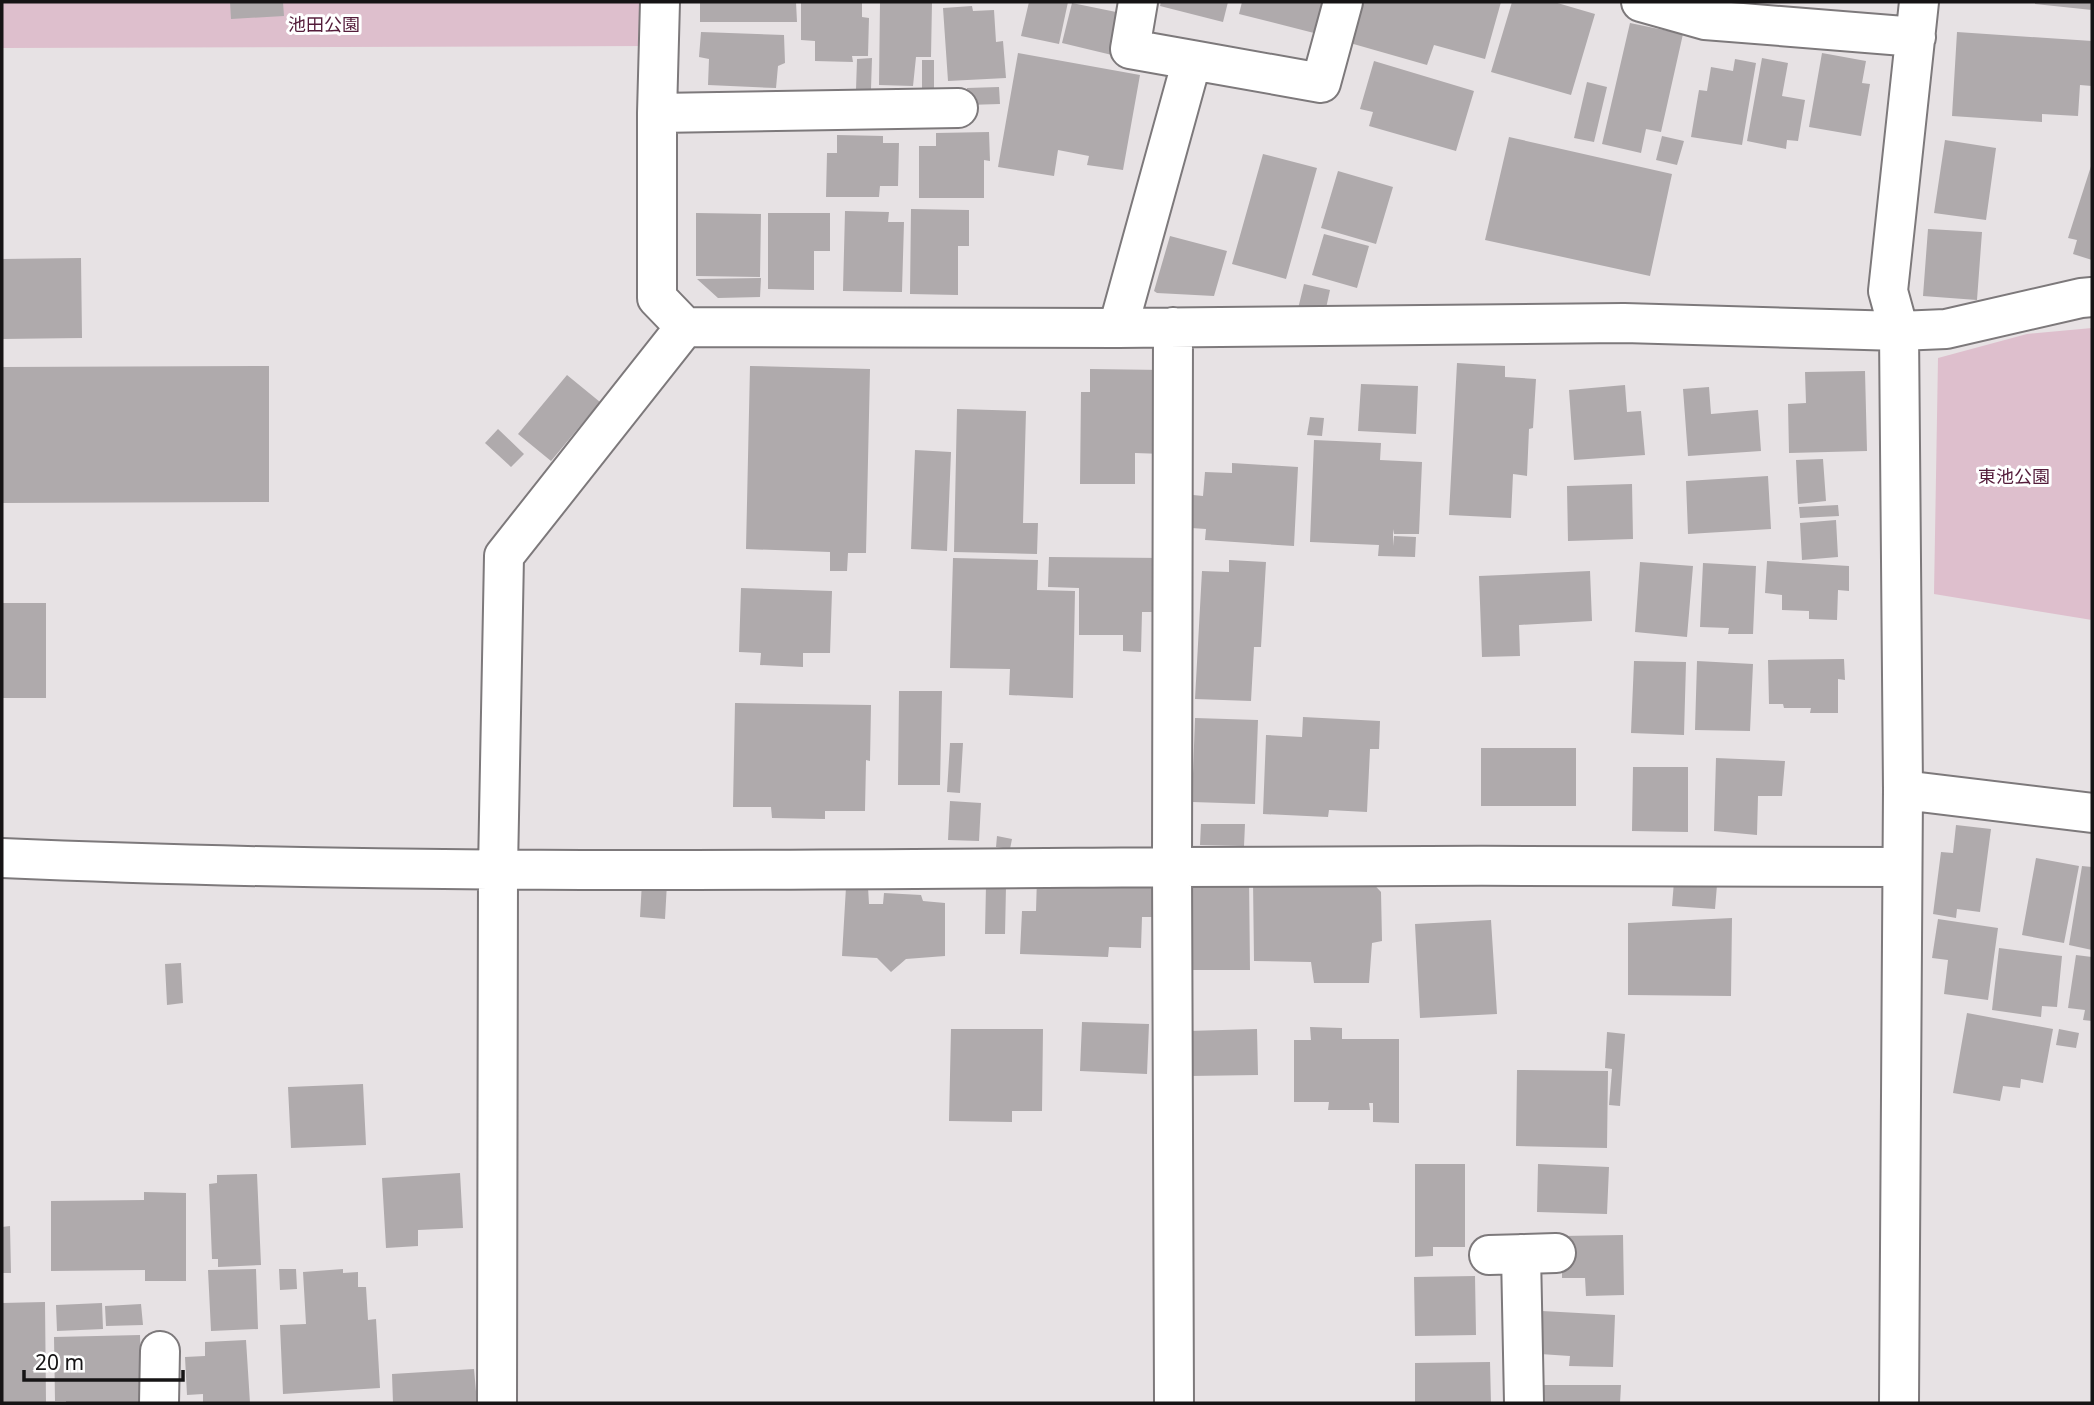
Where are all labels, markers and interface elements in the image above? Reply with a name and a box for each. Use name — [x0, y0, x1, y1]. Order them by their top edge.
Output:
park label: 池田公園 — [288, 12, 360, 36]
park label: 東池公園 — [1978, 464, 2050, 488]
scale bar — [24, 1338, 184, 1382]
text: 20 m — [35, 1348, 84, 1376]

